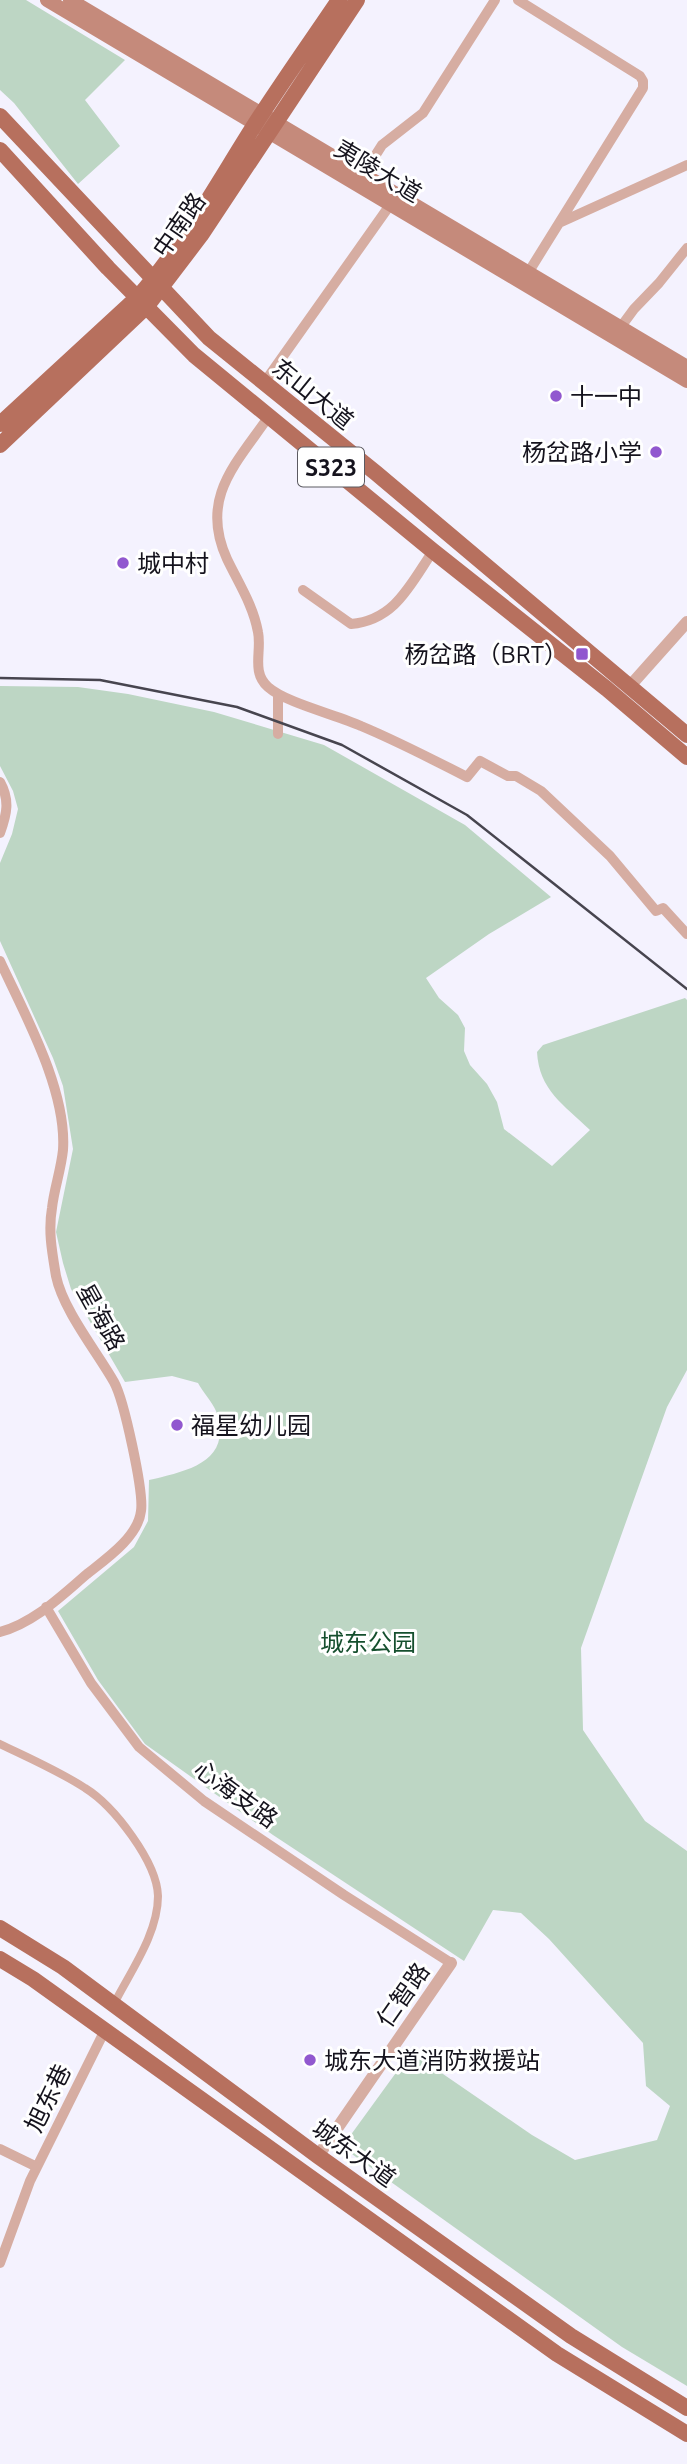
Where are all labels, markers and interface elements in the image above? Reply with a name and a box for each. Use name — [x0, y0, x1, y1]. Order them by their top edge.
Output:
street label: 夷陵大道 — [330, 135, 426, 207]
street label: 中南路 — [147, 188, 211, 262]
street label: 东山大道 — [267, 353, 359, 435]
place label: 十一中 — [570, 383, 642, 410]
marker: 十一中 — [548, 388, 564, 404]
place label: 杨岔路小学 — [522, 439, 642, 466]
marker: 杨岔路小学 — [648, 444, 664, 460]
road number: S323 — [298, 447, 364, 486]
place label: 城中村 — [137, 550, 209, 577]
marker: 城中村 — [115, 555, 131, 571]
place label: 杨岔路（BRT） — [404, 641, 568, 668]
marker: 杨岔路（BRT） — [574, 646, 590, 662]
street label: 星海路 — [72, 1279, 130, 1355]
place label: 福星幼儿园 — [191, 1412, 311, 1439]
marker: 福星幼儿园 — [169, 1417, 185, 1433]
park label: 城东公园 — [320, 1629, 416, 1656]
street label: 心海支路 — [189, 1755, 283, 1833]
street label: 仁智路 — [371, 1958, 435, 2032]
place label: 城东大道消防救援站 — [324, 2047, 540, 2074]
marker: 城东大道消防救援站 — [302, 2052, 318, 2068]
street label: 旭东巷 — [20, 2060, 76, 2136]
street label: 城东大道 — [307, 2114, 401, 2192]

